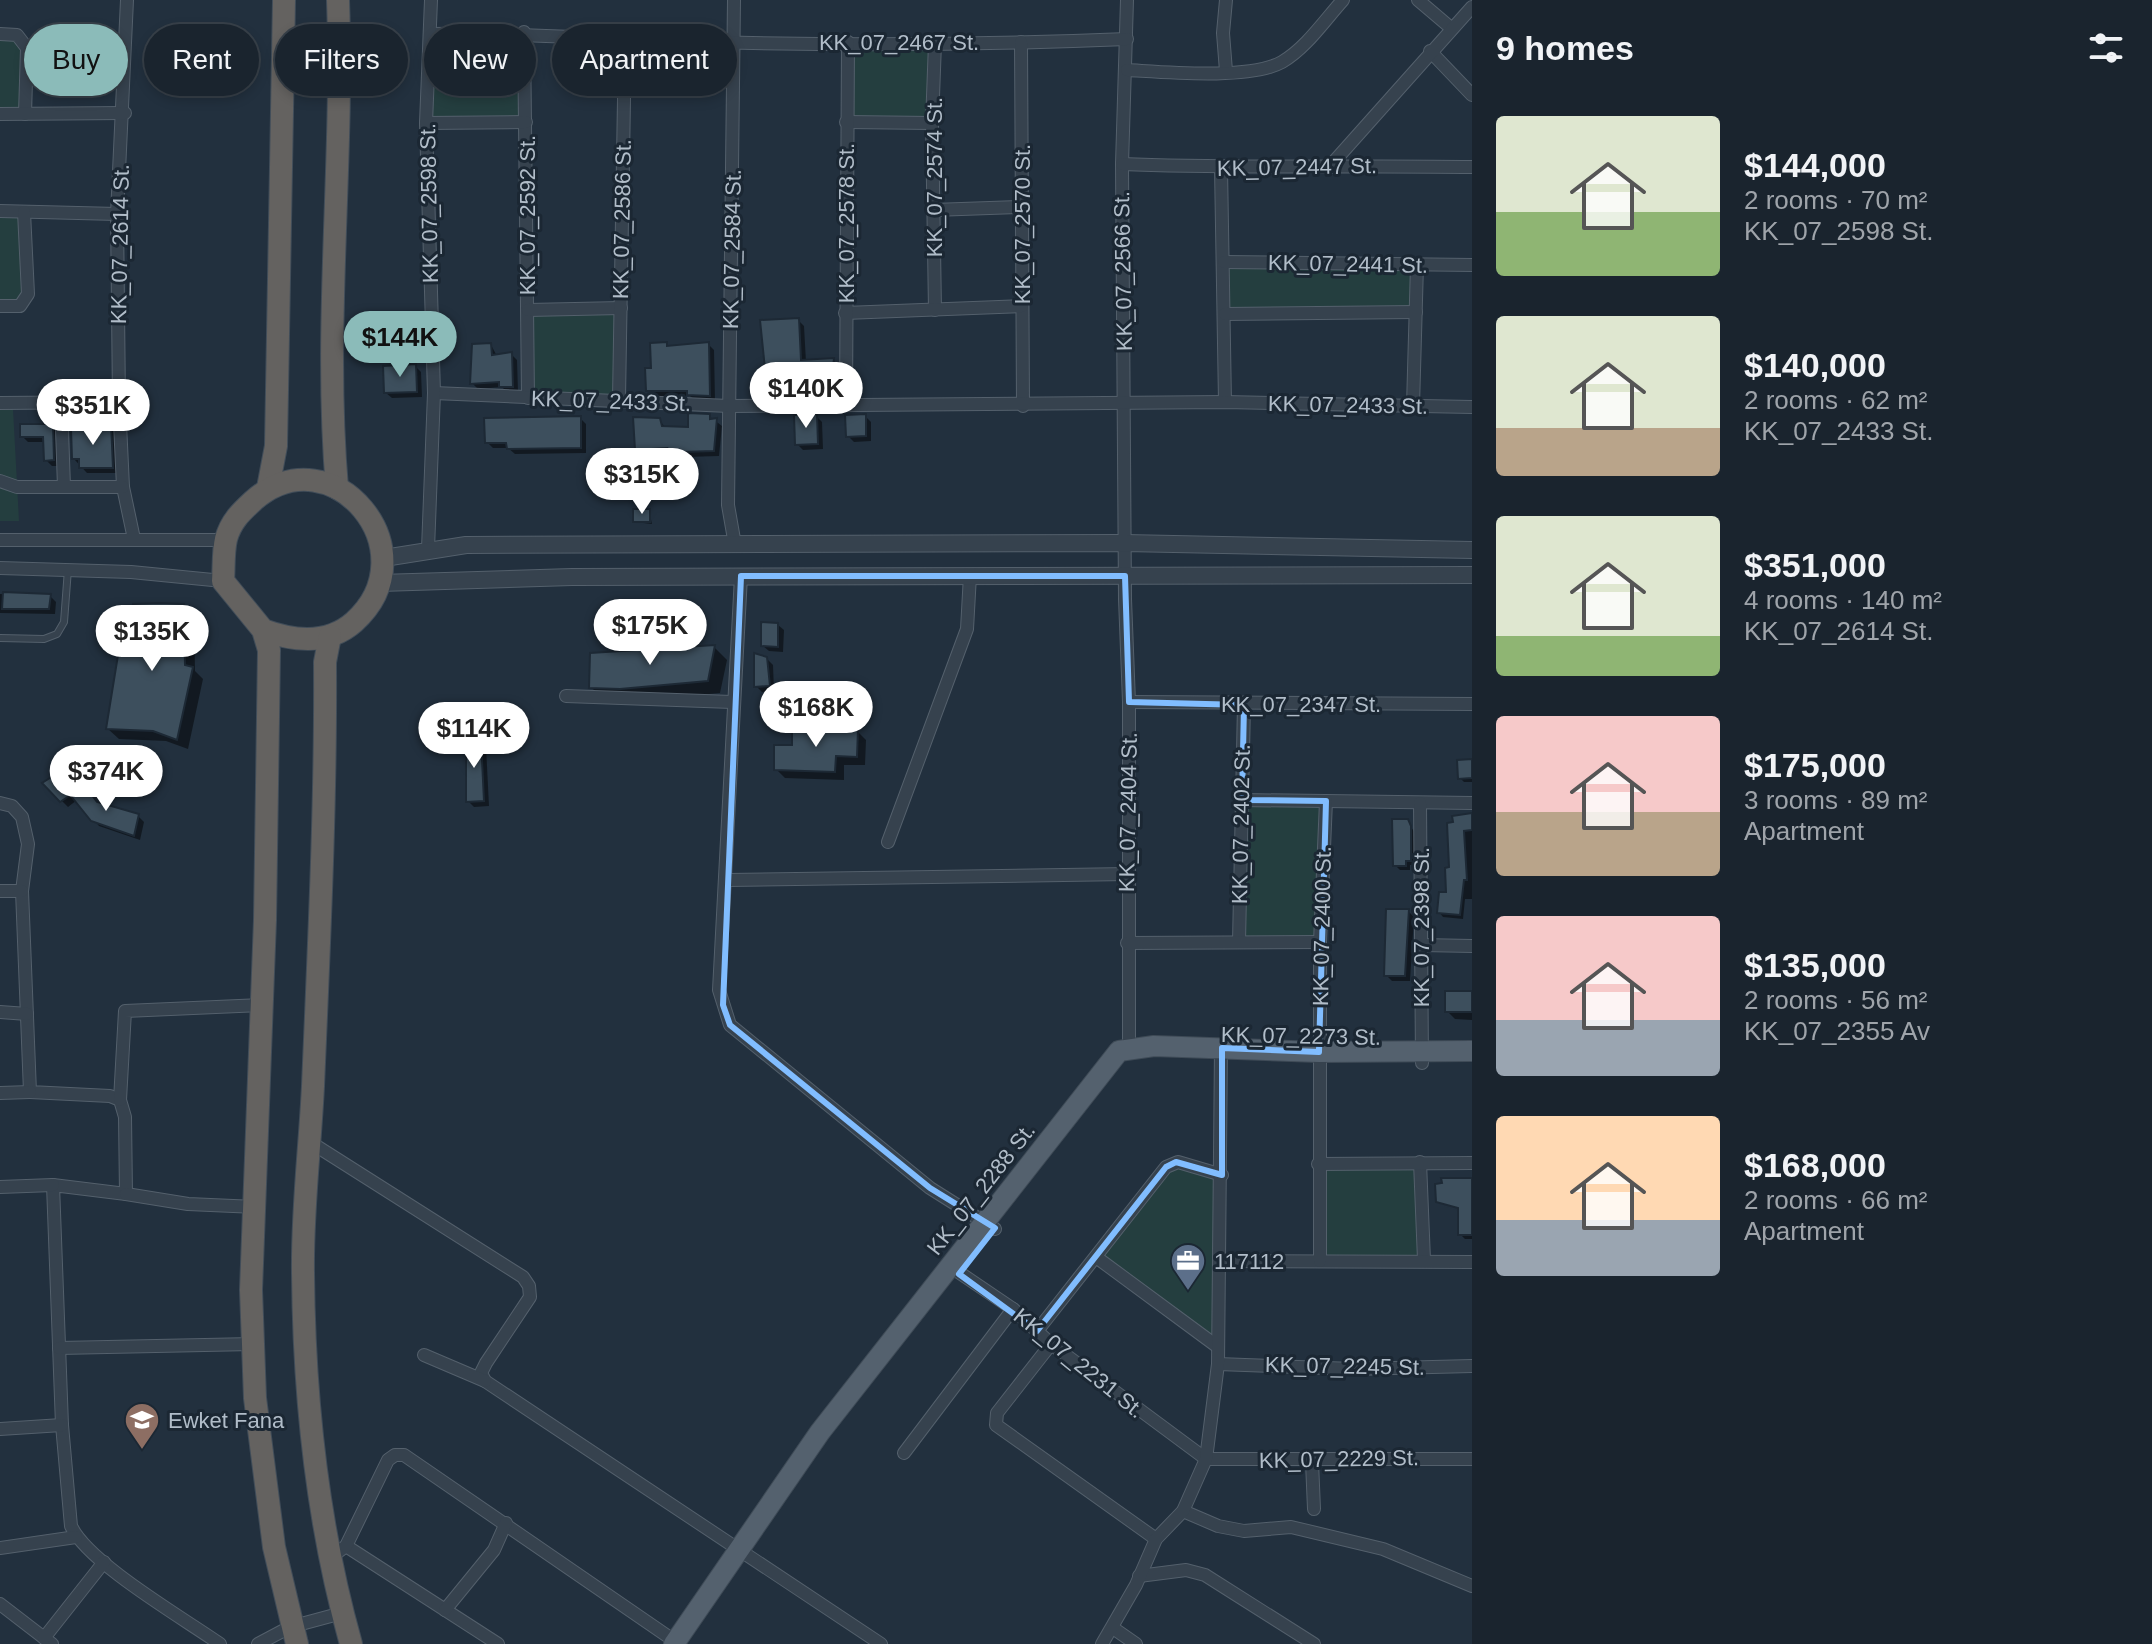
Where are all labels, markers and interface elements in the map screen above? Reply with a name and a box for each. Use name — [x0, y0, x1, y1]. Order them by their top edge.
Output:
chip: Buy — [24, 24, 128, 96]
chip: Rent — [144, 24, 259, 96]
chip: Filters — [275, 24, 408, 96]
chip: New — [424, 24, 536, 96]
chip: Apartment — [552, 24, 737, 96]
icon: filters — [2084, 26, 2128, 70]
text: 9 homes — [1496, 29, 1634, 67]
street label: KK_07_2467 St. — [819, 30, 979, 55]
street label: KK_07_2574 St. — [922, 97, 947, 257]
street label: KK_07_2598 St. — [415, 123, 443, 283]
street label: KK_07_2592 St. — [515, 135, 540, 295]
street label: KK_07_2586 St. — [608, 139, 636, 299]
street label: KK_07_2578 St. — [834, 143, 859, 303]
street label: KK_07_2570 St. — [1010, 144, 1035, 304]
text: $144,000 — [1744, 146, 1886, 184]
icon: home — [1560, 148, 1656, 244]
street label: KK_07_2447 St. — [1217, 153, 1377, 181]
street label: KK_07_2614 St. — [106, 164, 134, 324]
street label: KK_07_2584 St. — [718, 169, 746, 329]
text: 2 rooms · 70 m² — [1744, 185, 1928, 215]
street label: KK_07_2566 St. — [1109, 191, 1137, 351]
text: KK_07_2598 St. — [1744, 216, 1933, 246]
street label: KK_07_2441 St. — [1268, 250, 1428, 278]
pin: $144K — [344, 311, 456, 379]
text: $144K — [362, 322, 438, 352]
text: $140,000 — [1744, 346, 1886, 384]
icon: home — [1560, 348, 1656, 444]
pin: $140K — [750, 362, 862, 430]
text: $140K — [768, 373, 844, 403]
pin: $351K — [37, 379, 149, 447]
text: 2 rooms · 62 m² — [1744, 385, 1928, 415]
street label: KK_07_2433 St. — [530, 386, 692, 416]
text: $351K — [55, 390, 131, 420]
street label: KK_07_2433 St. — [1268, 391, 1428, 419]
text: KK_07_2433 St. — [1744, 416, 1933, 446]
pin: $315K — [586, 448, 698, 516]
text: $315K — [604, 459, 680, 489]
text: $351,000 — [1744, 546, 1886, 584]
icon: home — [1560, 548, 1656, 644]
text: 4 rooms · 140 m² — [1744, 585, 1942, 615]
pin: $175K — [594, 599, 706, 667]
pin: $135K — [96, 605, 208, 673]
text: $175K — [612, 610, 688, 640]
text: $135K — [114, 616, 190, 646]
text: KK_07_2614 St. — [1744, 616, 1933, 646]
pin: $168K — [760, 681, 872, 749]
text: $168K — [778, 692, 854, 722]
street label: KK_07_2347 St. — [1221, 692, 1381, 717]
pin: $114K — [418, 702, 530, 770]
text: $114K — [436, 713, 512, 743]
street label: KK_07_2404 St. — [1114, 732, 1142, 892]
street label: KK_07_2402 St. — [1227, 744, 1255, 904]
pin: $374K — [50, 745, 162, 813]
text: $175,000 — [1744, 746, 1886, 784]
icon: home — [1560, 748, 1656, 844]
text: $374K — [68, 756, 144, 786]
text: 3 rooms · 89 m² — [1744, 785, 1928, 815]
text: Apartment — [1744, 816, 1864, 846]
street label: KK_07_2400 St. — [1308, 846, 1336, 1006]
street label: KK_07_2398 St. — [1409, 847, 1434, 1007]
text: $135,000 — [1744, 946, 1886, 984]
icon: home — [1560, 948, 1656, 1044]
text: 2 rooms · 56 m² — [1744, 985, 1928, 1015]
text: KK_07_2355 Av — [1744, 1016, 1930, 1046]
street label: KK_07_2273 St. — [1221, 1022, 1381, 1050]
street label: KK_07_2288 St. — [922, 1118, 1040, 1260]
text: $168,000 — [1744, 1146, 1886, 1184]
icon: home — [1560, 1148, 1656, 1244]
text: 2 rooms · 66 m² — [1744, 1185, 1928, 1215]
text: Apartment — [1744, 1216, 1864, 1246]
office icon: 117112 — [1169, 1242, 1207, 1292]
place label: 117112 — [1214, 1249, 1284, 1274]
street label: KK_07_2231 St. — [1009, 1303, 1149, 1423]
street label: KK_07_2245 St. — [1265, 1352, 1425, 1380]
school or university icon: Ewket Fana — [123, 1401, 161, 1451]
place label: Ewket Fana — [168, 1408, 285, 1433]
street label: KK_07_2229 St. — [1259, 1445, 1419, 1473]

